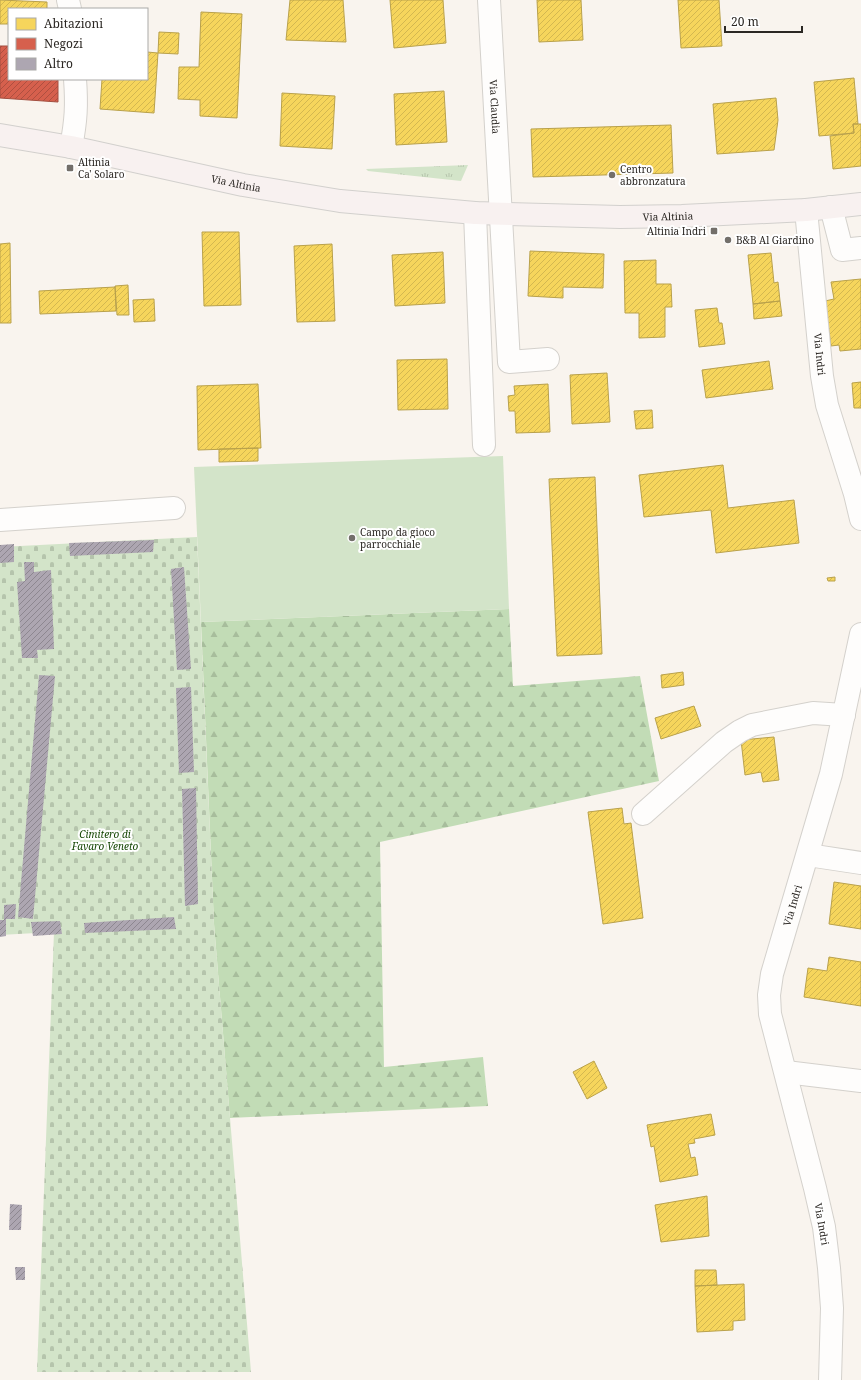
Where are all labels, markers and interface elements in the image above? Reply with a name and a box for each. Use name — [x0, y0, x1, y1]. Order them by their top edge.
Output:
legend — [8, 8, 148, 80]
scale bar — [725, 8, 802, 34]
text: 20 m — [731, 13, 759, 30]
text: Abitazioni — [44, 15, 103, 32]
text: Negozi — [44, 35, 83, 52]
text: Altro — [44, 55, 73, 72]
street label: Via Claudia — [486, 79, 503, 135]
place label: Altinia Ca' Solaro — [78, 155, 125, 181]
place label: Centro abbronzatura — [620, 162, 686, 188]
marker: Altinia Ca' Solaro — [65, 163, 75, 173]
marker: Centro abbronzatura — [607, 170, 617, 180]
street label: Via Altinia — [210, 171, 262, 195]
street label: Via Altinia — [643, 208, 694, 224]
place label: Altinia Indri — [647, 224, 707, 238]
marker: Altinia Indri — [709, 226, 719, 236]
place label: B&B Al Giardino — [736, 233, 814, 247]
marker: B&B Al Giardino — [723, 235, 733, 245]
street label: Via Indri — [811, 333, 829, 377]
place label: Campo da gioco parrocchiale — [360, 525, 435, 551]
marker: Campo da gioco parrocchiale — [347, 533, 357, 543]
park label: Cimitero di Favaro Veneto — [71, 827, 139, 853]
street label: Via Indri — [780, 882, 805, 928]
street label: Via Indri — [811, 1202, 833, 1247]

